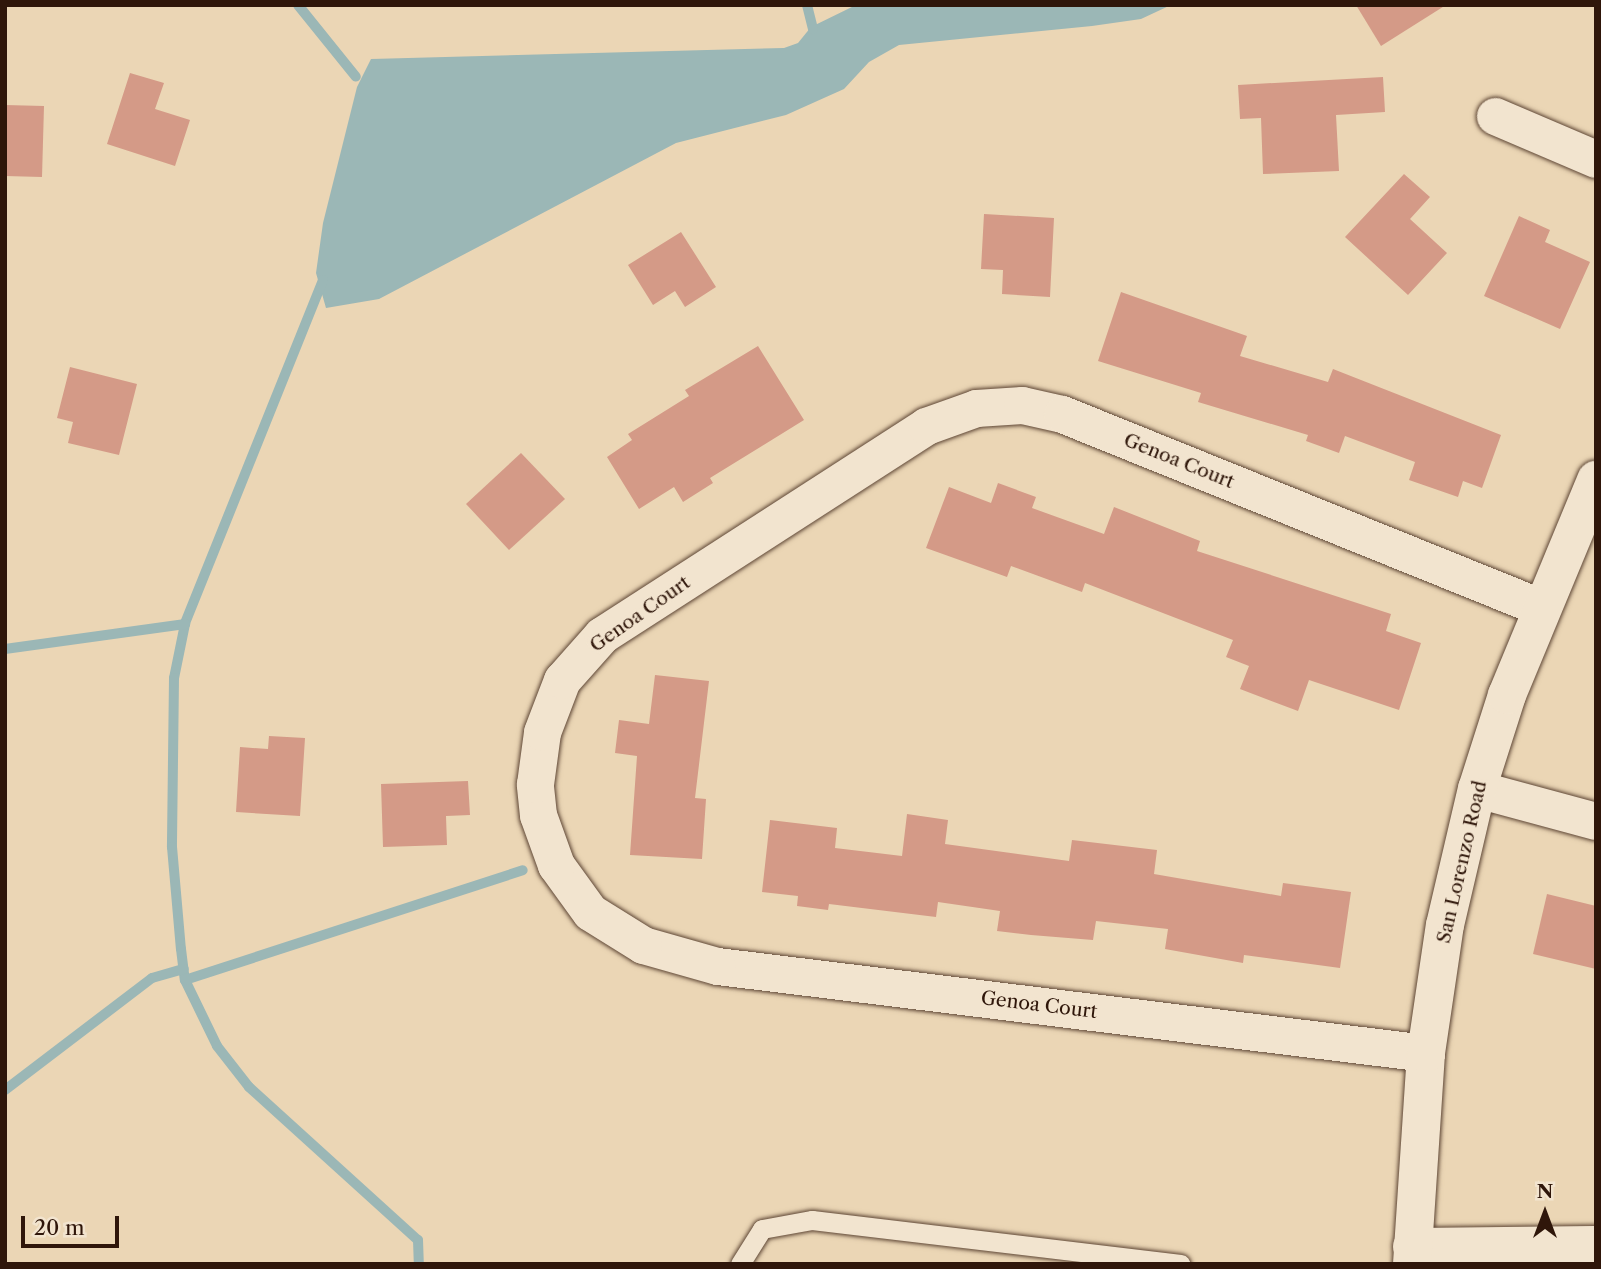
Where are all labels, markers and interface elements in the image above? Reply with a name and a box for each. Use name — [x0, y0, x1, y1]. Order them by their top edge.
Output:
street label: Genoa Court — [1120, 428, 1238, 494]
street label: Genoa Court — [585, 571, 695, 657]
street label: San Lorenzo Road — [1432, 778, 1492, 946]
street label: Genoa Court — [979, 987, 1099, 1023]
north arrow — [1510, 1178, 1580, 1248]
text: N — [1537, 1180, 1553, 1203]
scale bar — [24, 1202, 122, 1246]
text: 20 m — [34, 1215, 85, 1240]

